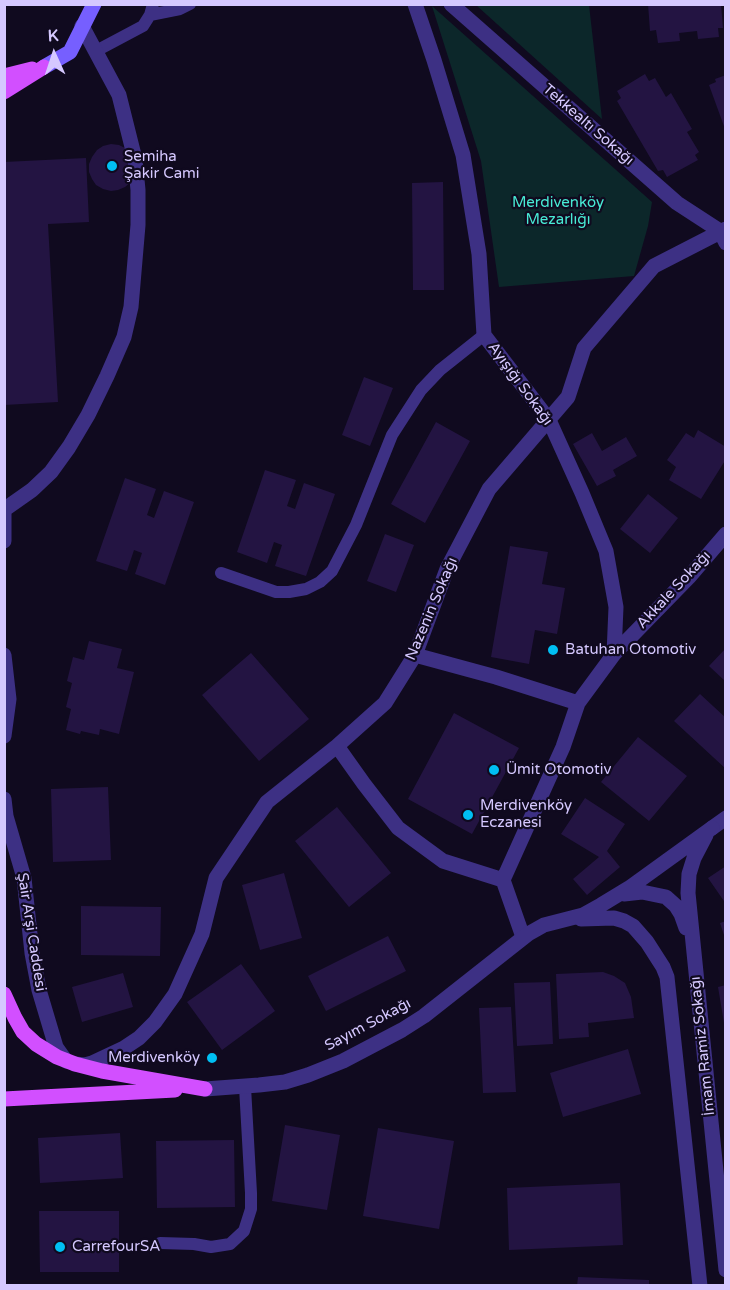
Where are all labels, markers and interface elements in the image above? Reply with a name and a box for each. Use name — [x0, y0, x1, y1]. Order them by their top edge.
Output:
north arrow — [24, 24, 84, 84]
text: K — [47, 26, 59, 46]
street label: Tekkealtı Sokağı — [539, 81, 637, 169]
place label: Semiha Şakir Cami — [124, 148, 200, 183]
marker: Semiha Şakir Cami — [105, 159, 119, 173]
park label: Merdivenköy Mezarlığı — [512, 194, 604, 229]
street label: Ayışığı Sokağı — [484, 339, 556, 429]
street label: Akkale Sokağı — [633, 547, 715, 633]
street label: Nazenin Sokağı — [402, 555, 462, 663]
place label: Batuhan Otomotiv — [565, 641, 696, 659]
marker: Batuhan Otomotiv — [546, 643, 560, 657]
place label: Ümit Otomotiv — [506, 761, 611, 779]
marker: Ümit Otomotiv — [487, 763, 501, 777]
place label: Merdivenköy Eczanesi — [480, 797, 572, 832]
marker: Merdivenköy Eczanesi — [461, 808, 475, 822]
street label: Şair Arşi Caddesi — [13, 871, 49, 993]
street label: İmam Ramiz Sokağı — [687, 975, 719, 1117]
street label: Sayım Sokağı — [322, 995, 414, 1055]
place label: Merdivenköy — [108, 1049, 200, 1067]
marker: Merdivenköy — [205, 1051, 219, 1065]
place label: CarrefourSA — [72, 1238, 160, 1256]
marker: CarrefourSA — [53, 1240, 67, 1254]

